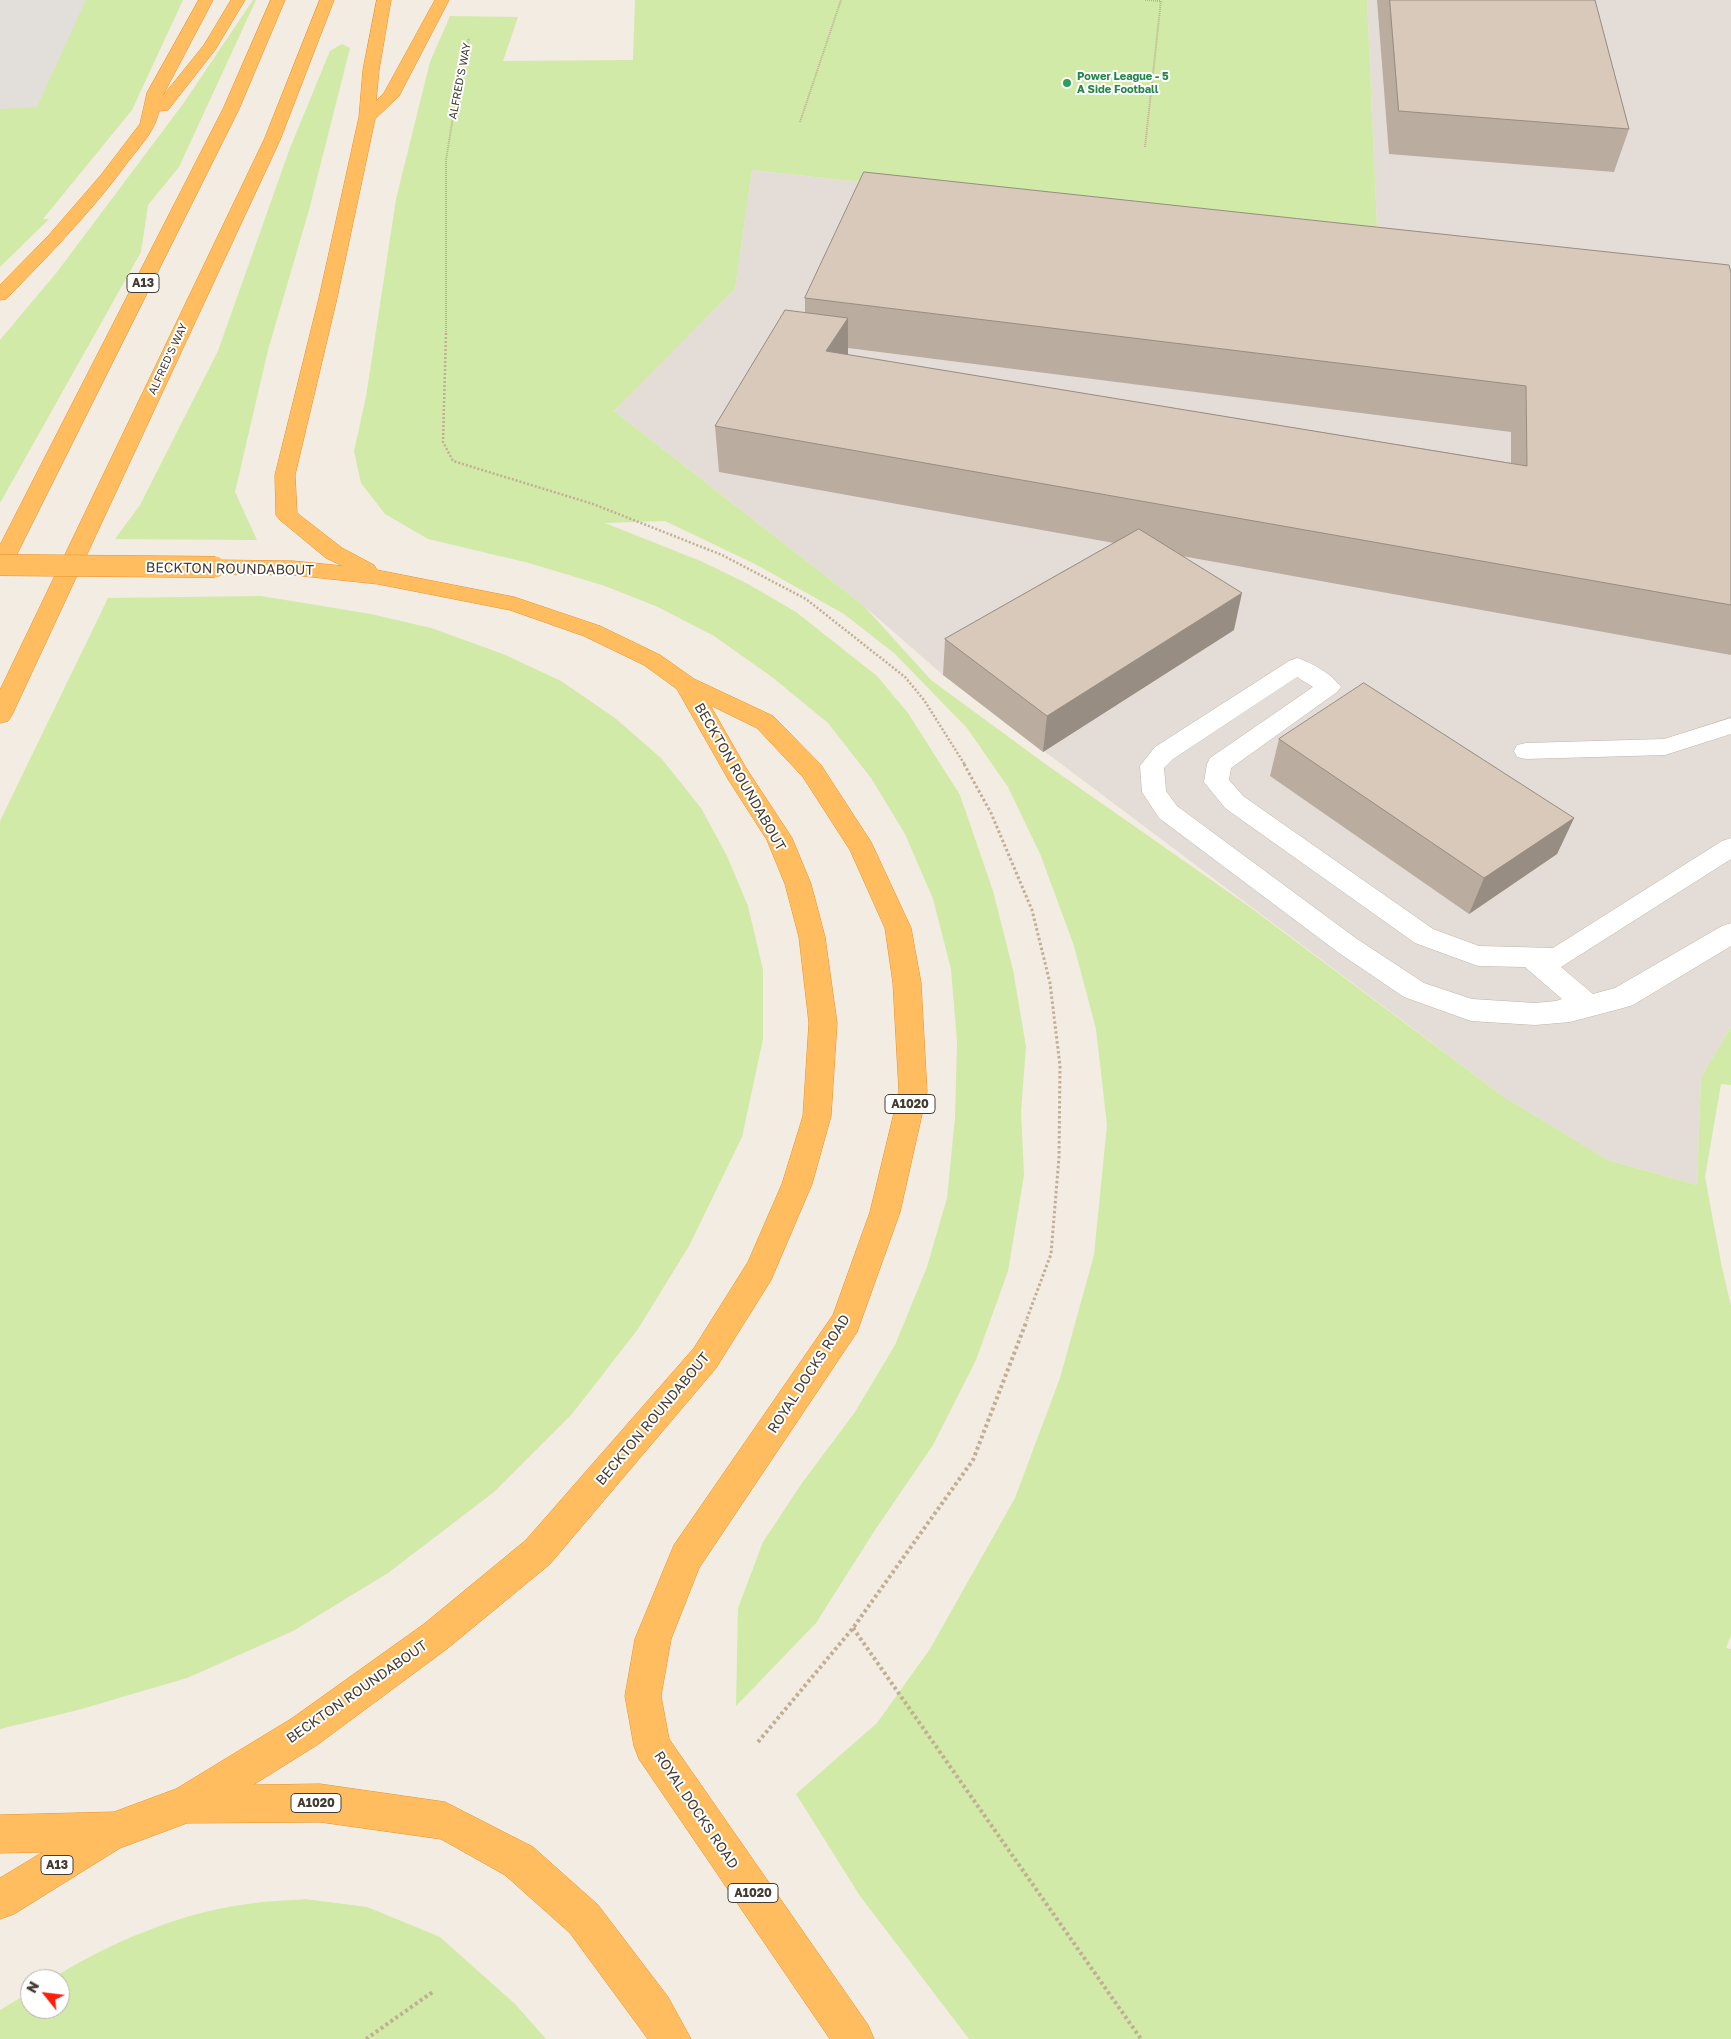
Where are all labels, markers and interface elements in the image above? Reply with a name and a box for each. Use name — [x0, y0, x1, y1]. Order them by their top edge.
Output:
street label: ALFRED'S WAY — [446, 42, 474, 120]
place label: Power League - 5 A Side Football — [1077, 70, 1169, 96]
marker: Power League - 5 A Side Football — [1061, 77, 1073, 89]
road number: A13 — [127, 274, 159, 292]
street label: ALFRED'S WAY — [146, 321, 190, 397]
street label: BECKTON ROUNDABOUT — [146, 559, 314, 579]
street label: BECKTON ROUNDABOUT — [691, 700, 789, 854]
road number: A1020 — [885, 1094, 935, 1114]
street label: ROYAL DOCKS ROAD — [764, 1311, 854, 1437]
street label: BECKTON ROUNDABOUT — [593, 1349, 713, 1489]
street label: BECKTON ROUNDABOUT — [283, 1637, 431, 1747]
street label: ROYAL DOCKS ROAD — [650, 1748, 742, 1872]
road number: A1020 — [291, 1794, 341, 1812]
road number: A13 — [41, 1856, 73, 1874]
road number: A1020 — [728, 1884, 778, 1902]
north arrow — [20, 1969, 70, 2019]
text: N — [22, 1978, 42, 1996]

